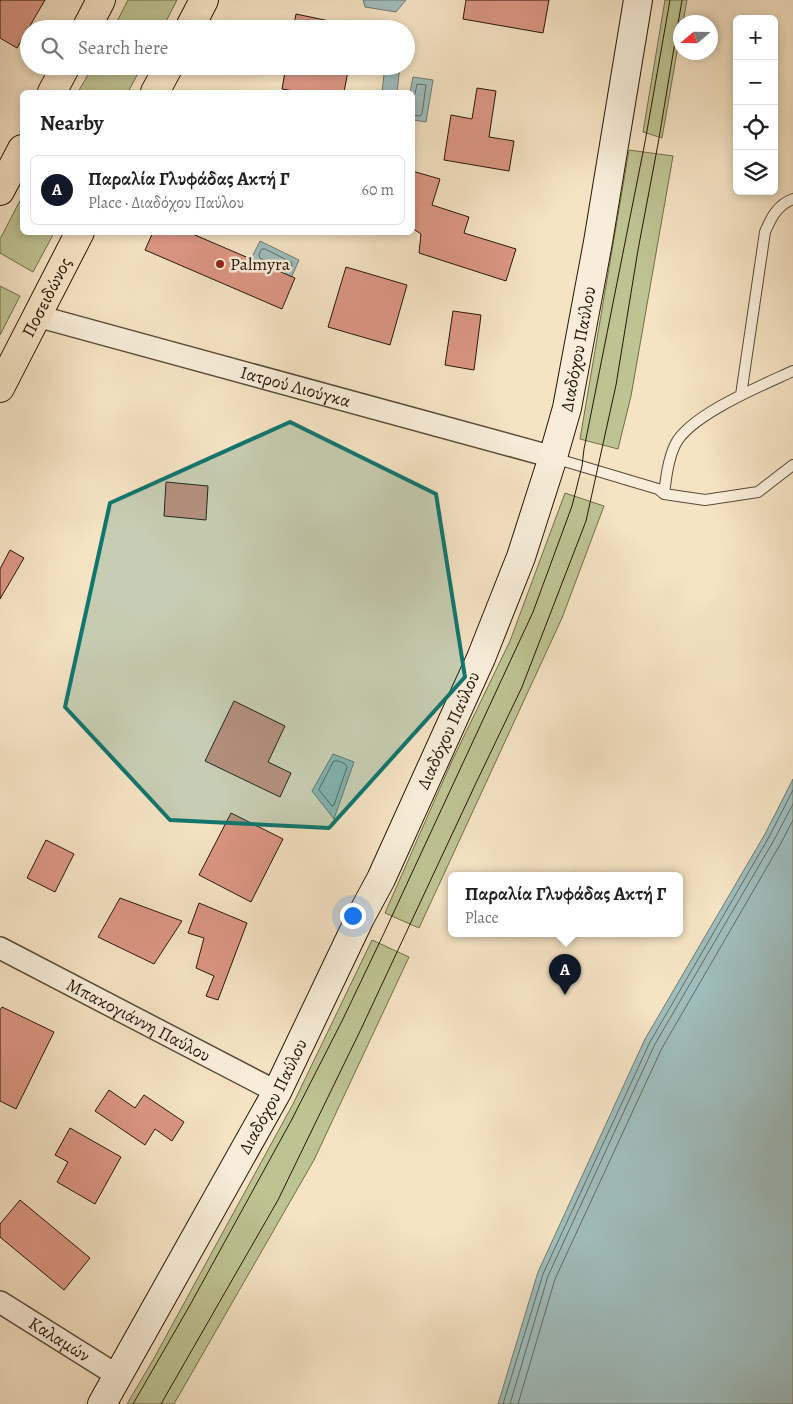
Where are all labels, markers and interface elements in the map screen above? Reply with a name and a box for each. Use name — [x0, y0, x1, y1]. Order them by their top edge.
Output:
north arrow — [673, 15, 718, 60]
map controls — [733, 15, 778, 195]
button: + — [733, 15, 778, 60]
search box — [20, 20, 415, 75]
icon: search — [38, 34, 66, 62]
text: Search here — [78, 35, 168, 61]
button: − — [733, 60, 778, 105]
button: locate — [733, 105, 778, 150]
text: Nearby — [40, 109, 103, 137]
button: layers — [733, 150, 778, 195]
text: Παραλία Γλυφάδας Ακτή Γ — [88, 166, 289, 192]
text: A — [52, 179, 62, 201]
text: 60 m — [362, 179, 394, 201]
text: Place · Διαδόχου Παύλου — [88, 192, 244, 214]
place label: Palmyra — [230, 252, 291, 276]
street label: Ποσειδώνος — [16, 253, 77, 341]
marker: Palmyra — [214, 258, 226, 270]
street label: Διαδόχου Παύλου — [555, 284, 601, 414]
street label: Ιατρού Λιούγκα — [238, 360, 354, 413]
street label: Διαδόχου Παύλου — [411, 668, 485, 793]
popup — [448, 872, 683, 937]
text: Παραλία Γλυφάδας Ακτή Γ — [465, 881, 666, 907]
your location — [340, 903, 366, 929]
text: Place — [465, 907, 499, 929]
pin: A — [549, 954, 581, 995]
street label: Μπακογιάννη Παύλου — [62, 973, 215, 1067]
street label: Διαδόχου Παύλου — [233, 1035, 313, 1158]
street label: Καλαμών — [24, 1311, 94, 1367]

